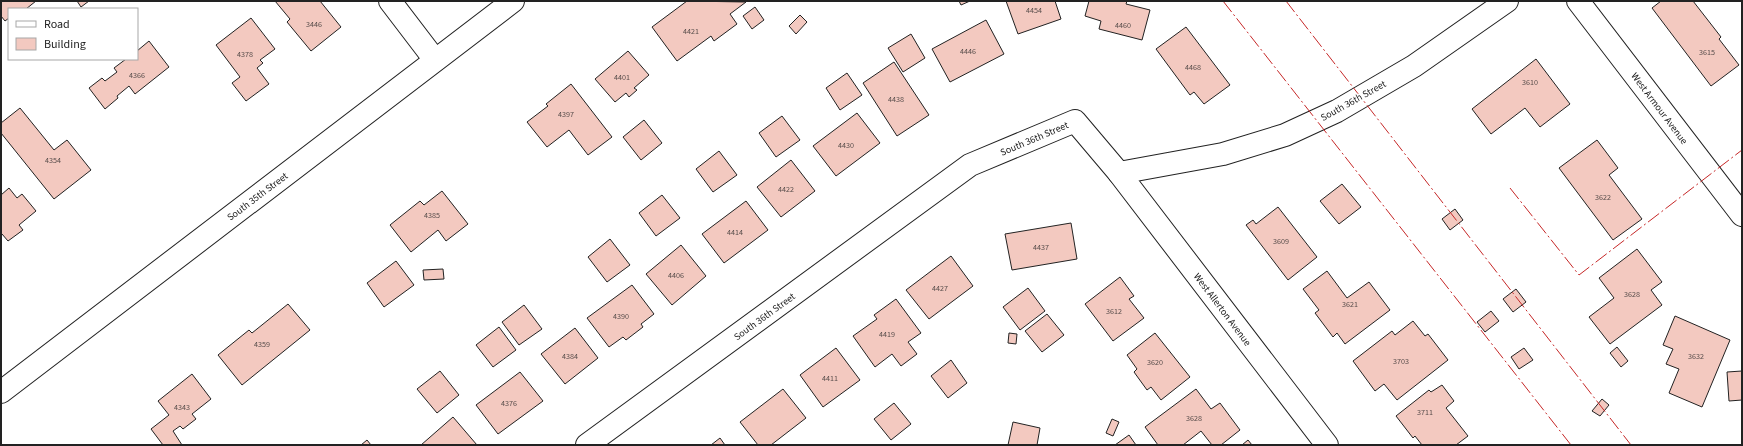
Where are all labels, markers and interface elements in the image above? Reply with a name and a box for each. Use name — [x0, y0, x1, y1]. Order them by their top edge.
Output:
house number: 4454 — [1026, 5, 1042, 16]
legend — [8, 8, 138, 60]
text: Road — [44, 16, 70, 33]
house number: 3446 — [306, 19, 322, 30]
house number: 4460 — [1115, 20, 1131, 31]
house number: 4421 — [683, 26, 699, 37]
text: Building — [44, 36, 86, 53]
house number: 4446 — [960, 46, 976, 57]
house number: 3615 — [1699, 47, 1715, 58]
house number: 4378 — [237, 49, 253, 60]
house number: 4468 — [1185, 62, 1201, 73]
house number: 4366 — [129, 70, 145, 81]
street label: West Armour Avenue — [1628, 70, 1691, 147]
house number: 4401 — [614, 72, 630, 83]
street label: South 36th Street — [1318, 77, 1389, 125]
house number: 3610 — [1522, 77, 1538, 88]
house number: 4438 — [888, 94, 904, 105]
house number: 4397 — [558, 109, 574, 120]
street label: South 36th Street — [998, 118, 1071, 160]
house number: 4430 — [838, 140, 854, 151]
house number: 4354 — [45, 155, 61, 166]
street label: South 35th Street — [224, 169, 291, 224]
house number: 4422 — [778, 184, 794, 195]
house number: 3622 — [1595, 192, 1611, 203]
house number: 4385 — [424, 210, 440, 221]
house number: 4414 — [727, 227, 743, 238]
house number: 3609 — [1273, 236, 1289, 247]
house number: 4437 — [1033, 242, 1049, 253]
house number: 4406 — [668, 270, 684, 281]
street label: West Allerton Avenue — [1190, 270, 1254, 349]
house number: 4427 — [932, 283, 948, 294]
street label: South 36th Street — [731, 289, 799, 344]
house number: 3628 — [1624, 289, 1640, 300]
house number: 3621 — [1342, 299, 1358, 310]
house number: 3612 — [1106, 306, 1122, 317]
house number: 4390 — [613, 311, 629, 322]
house number: 4419 — [879, 329, 895, 340]
house number: 4359 — [254, 339, 270, 350]
house number: 4384 — [562, 351, 578, 362]
house number: 3632 — [1688, 351, 1704, 362]
house number: 3703 — [1393, 356, 1409, 367]
house number: 3620 — [1147, 357, 1163, 368]
house number: 4411 — [822, 373, 838, 384]
house number: 4376 — [501, 398, 517, 409]
house number: 4343 — [174, 402, 190, 413]
house number: 3711 — [1417, 407, 1433, 418]
house number: 3628 — [1186, 413, 1202, 424]

